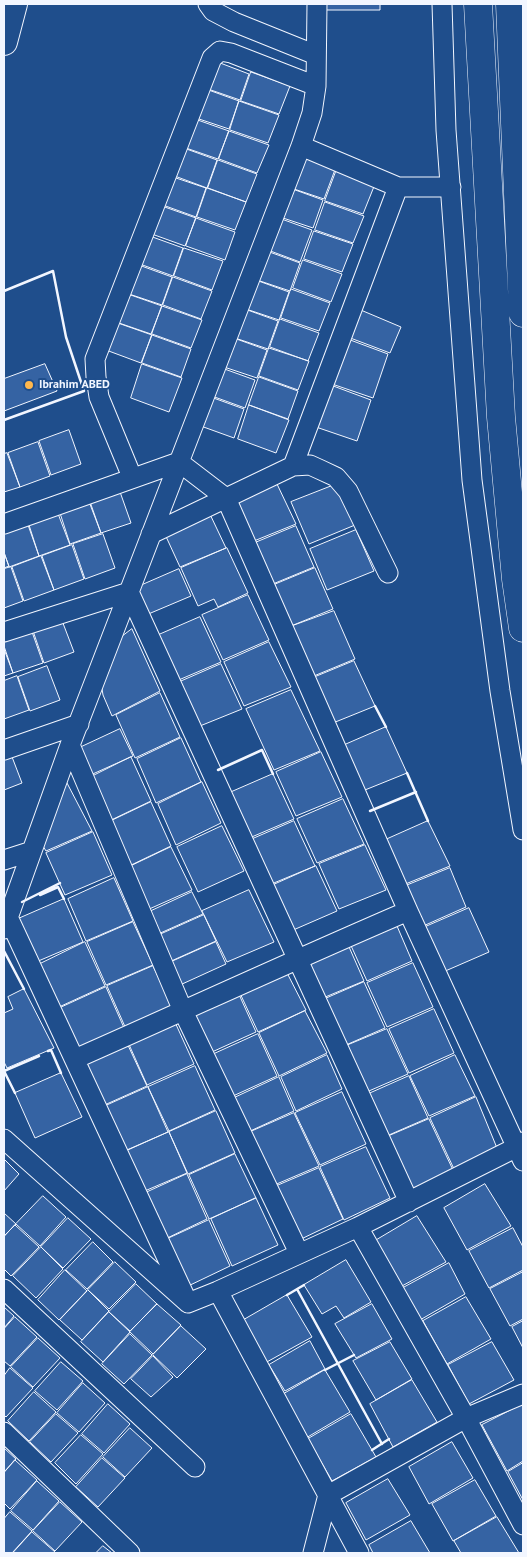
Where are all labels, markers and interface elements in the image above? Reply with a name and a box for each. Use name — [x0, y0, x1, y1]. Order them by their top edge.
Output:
place label: Ibrahim ABED — [39, 378, 110, 392]
marker: Ibrahim ABED — [23, 379, 35, 391]

